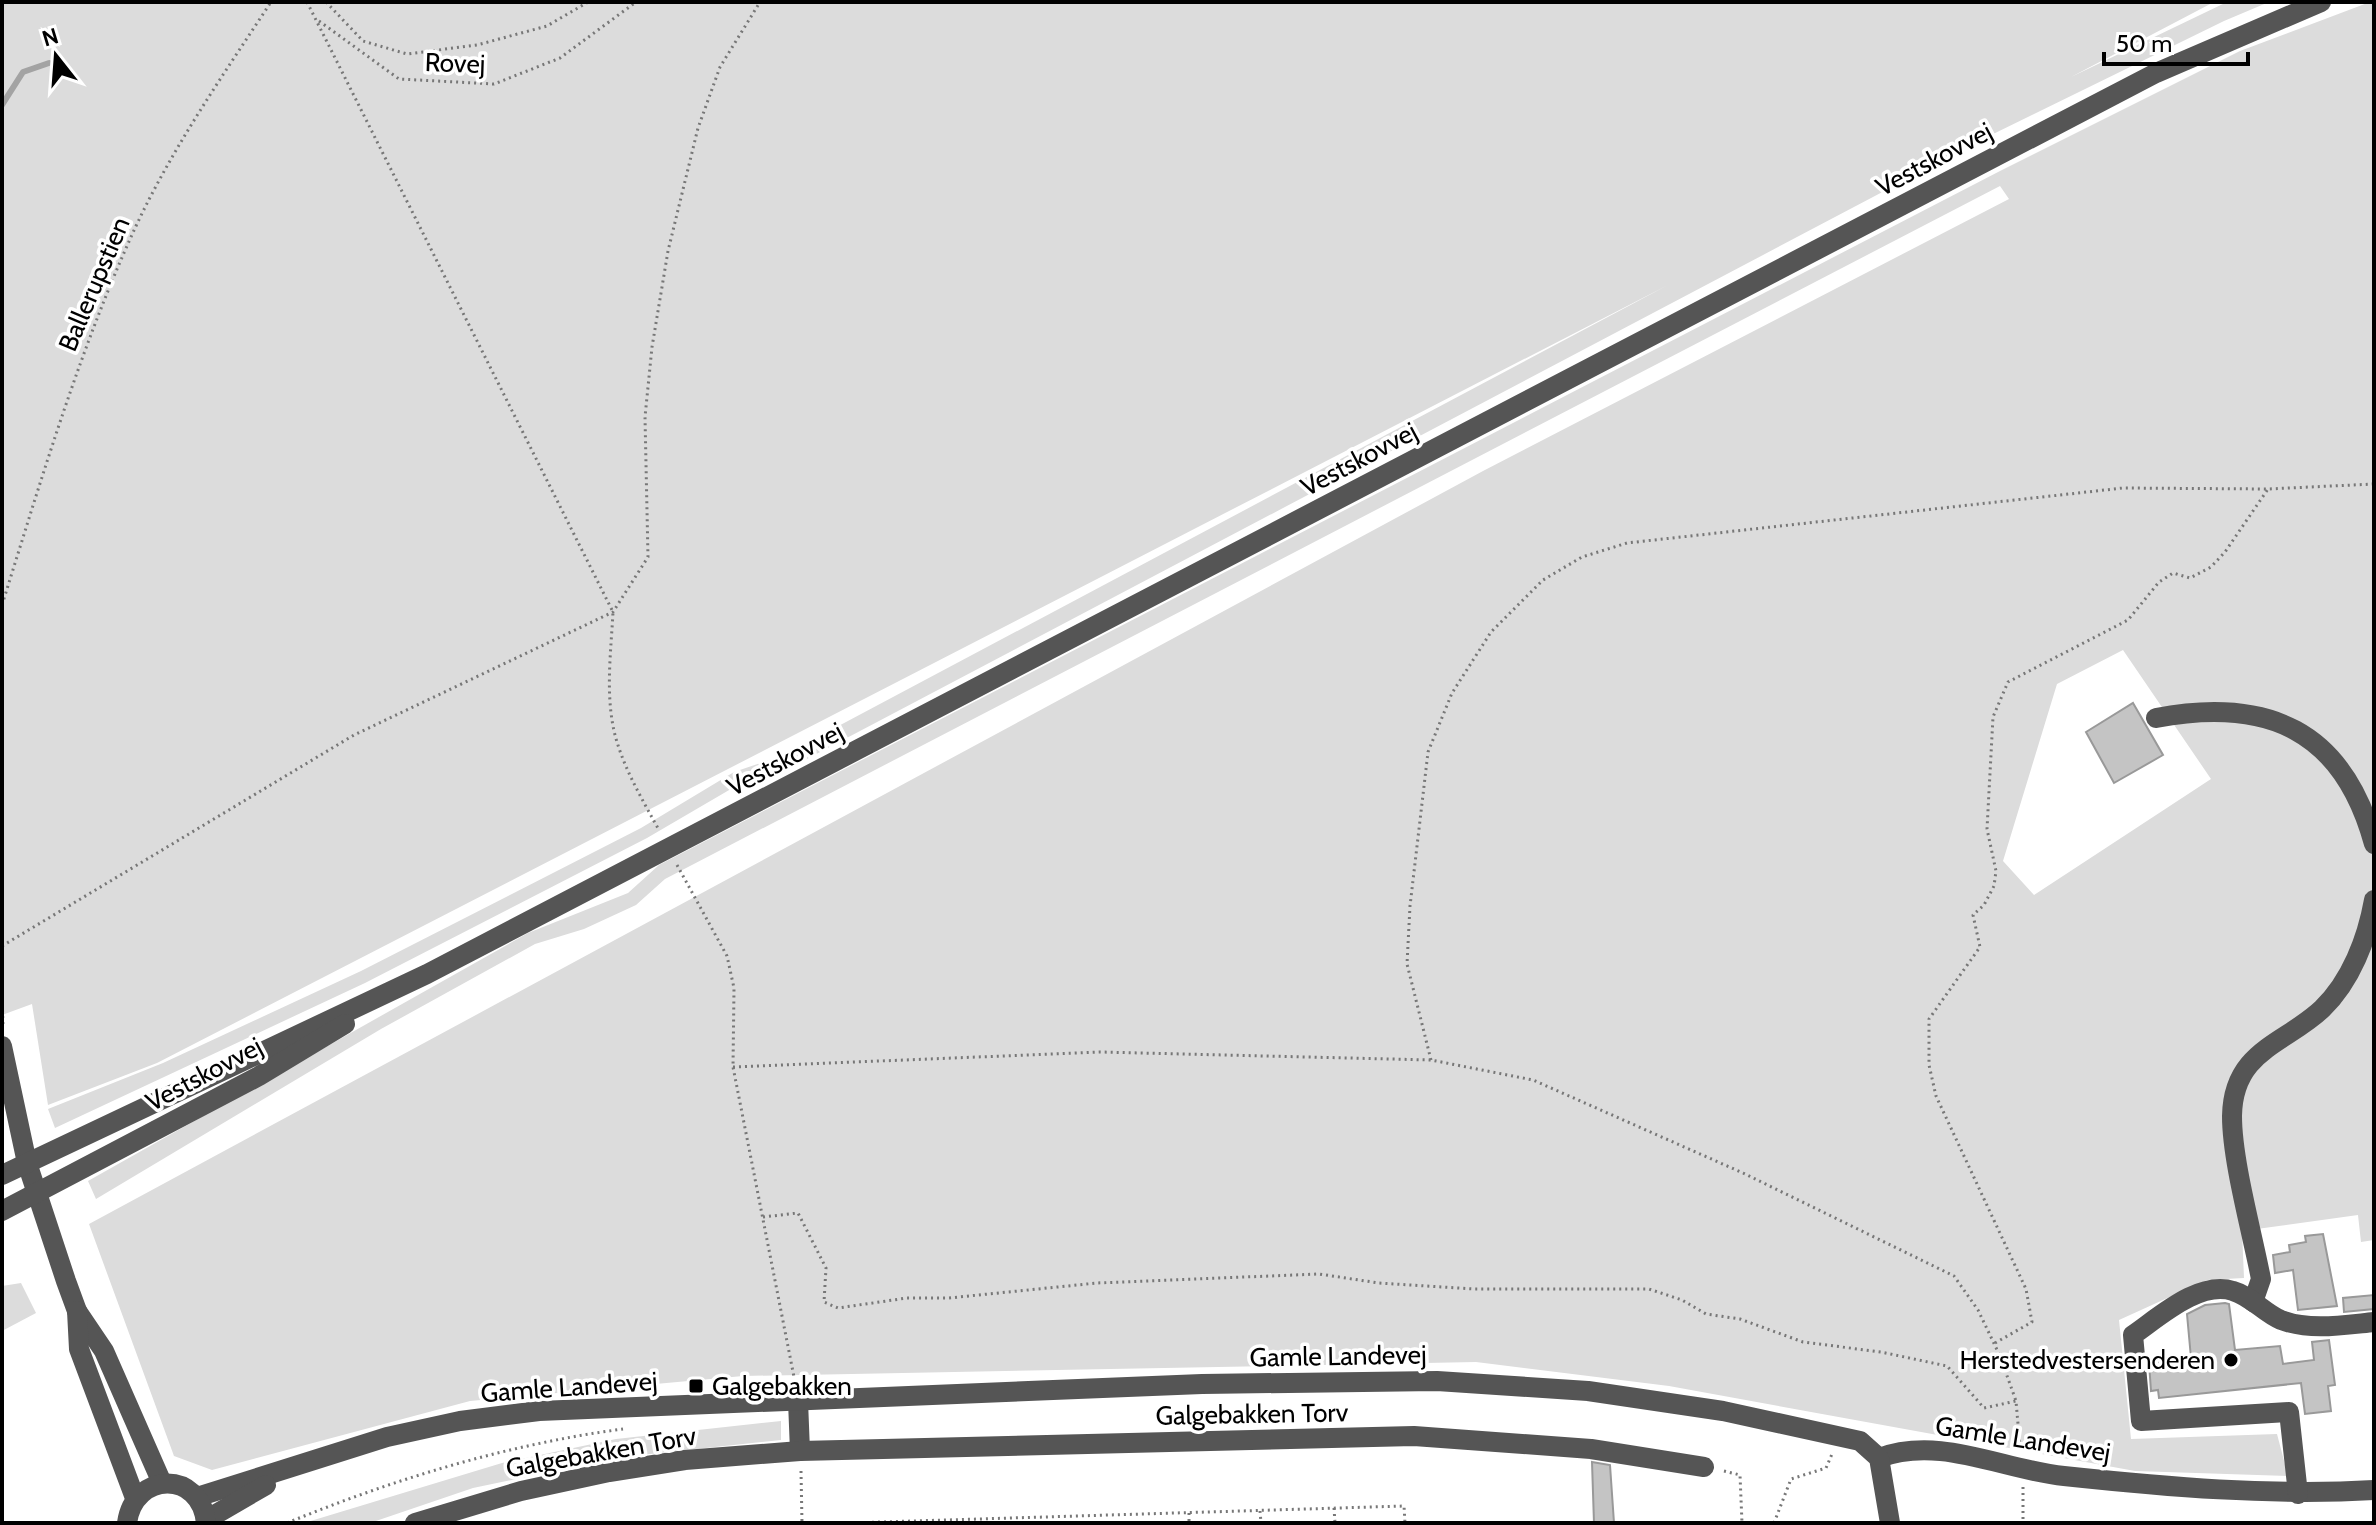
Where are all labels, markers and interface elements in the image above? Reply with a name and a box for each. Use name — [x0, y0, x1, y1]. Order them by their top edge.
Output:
north arrow — [16, 16, 96, 96]
scale bar — [2104, 16, 2248, 66]
text: N — [39, 22, 62, 53]
text: 50 m — [2116, 29, 2172, 58]
street label: Rovej — [424, 46, 486, 80]
street label: Vestskovvej — [1870, 115, 1998, 203]
street label: Ballerupstien — [51, 212, 137, 356]
street label: Vestskovvej — [1295, 415, 1423, 503]
street label: Vestskovvej — [721, 715, 849, 803]
street label: Vestskovvej — [140, 1030, 268, 1118]
street label: Gamle Landevej — [1249, 1338, 1427, 1374]
place label: Herstedvestersenderen — [1959, 1344, 2215, 1376]
marker: Herstedvestersenderen — [2222, 1351, 2240, 1369]
street label: Gamle Landevej — [480, 1365, 658, 1409]
place label: Galgebakken — [712, 1370, 852, 1402]
marker: Galgebakken — [687, 1377, 705, 1395]
street label: Galgebakken Torv — [1155, 1396, 1349, 1432]
street label: Gamle Landevej — [1933, 1409, 2113, 1469]
street label: Galgebakken Torv — [503, 1419, 699, 1484]

